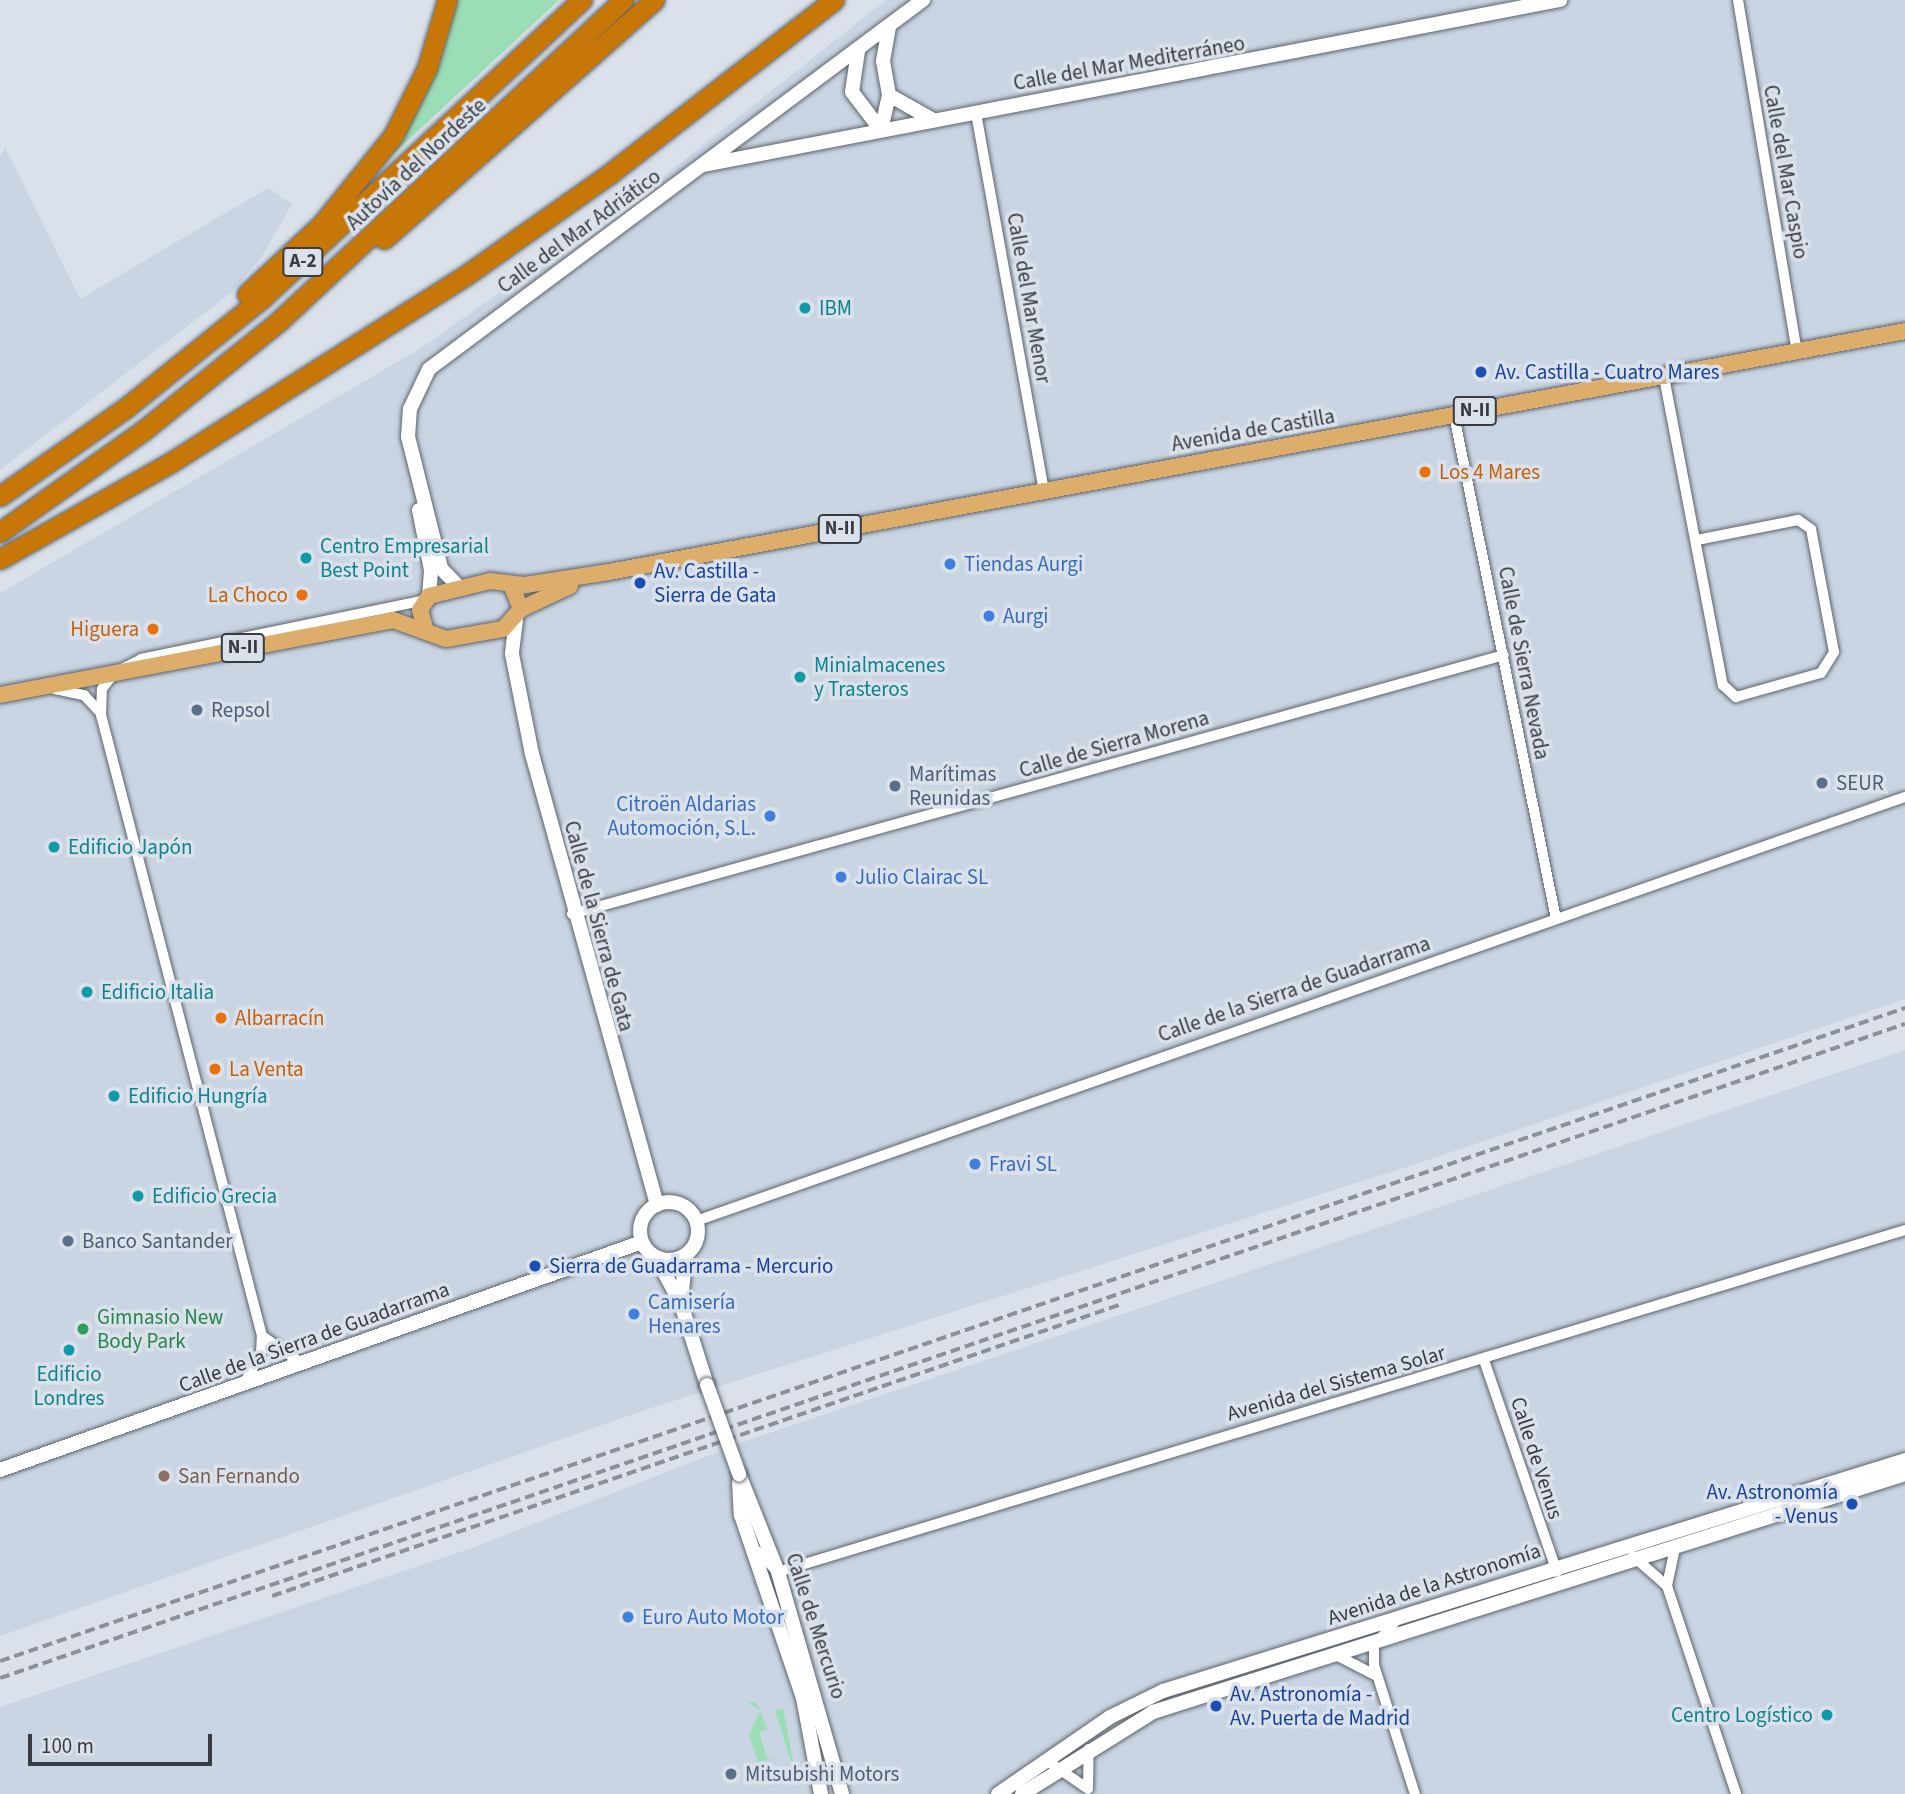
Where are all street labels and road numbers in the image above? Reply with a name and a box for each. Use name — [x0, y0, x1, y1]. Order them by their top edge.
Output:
street label: Calle del Mar Mediterráneo — [1011, 30, 1247, 96]
street label: Calle del Mar Caspio — [1758, 83, 1814, 261]
street label: Autovía del Nordeste — [341, 93, 491, 235]
street label: Calle del Mar Adriático — [493, 163, 665, 299]
street label: Calle del Mar Menor — [1002, 211, 1056, 385]
road number: A-2 — [282, 246, 324, 278]
road number: N-II — [1452, 396, 1498, 426]
street label: Avenida de Castilla — [1169, 403, 1337, 457]
road number: N-II — [817, 514, 863, 544]
street label: Calle de Sierra Nevada — [1493, 564, 1555, 762]
road number: N-II — [220, 632, 266, 664]
street label: Calle de Sierra Morena — [1016, 705, 1212, 783]
street label: Calle de la Sierra de Gata — [559, 818, 639, 1034]
street label: Calle de la Sierra de Guadarrama — [1155, 931, 1433, 1047]
street label: Calle de la Sierra de Guadarrama — [175, 1276, 453, 1398]
street label: Avenida del Sistema Solar — [1224, 1340, 1448, 1426]
street label: Calle de Venus — [1505, 1394, 1569, 1522]
street label: Avenida de la Astronomía — [1324, 1538, 1544, 1630]
street label: Calle de Mercurio — [781, 1550, 851, 1702]

